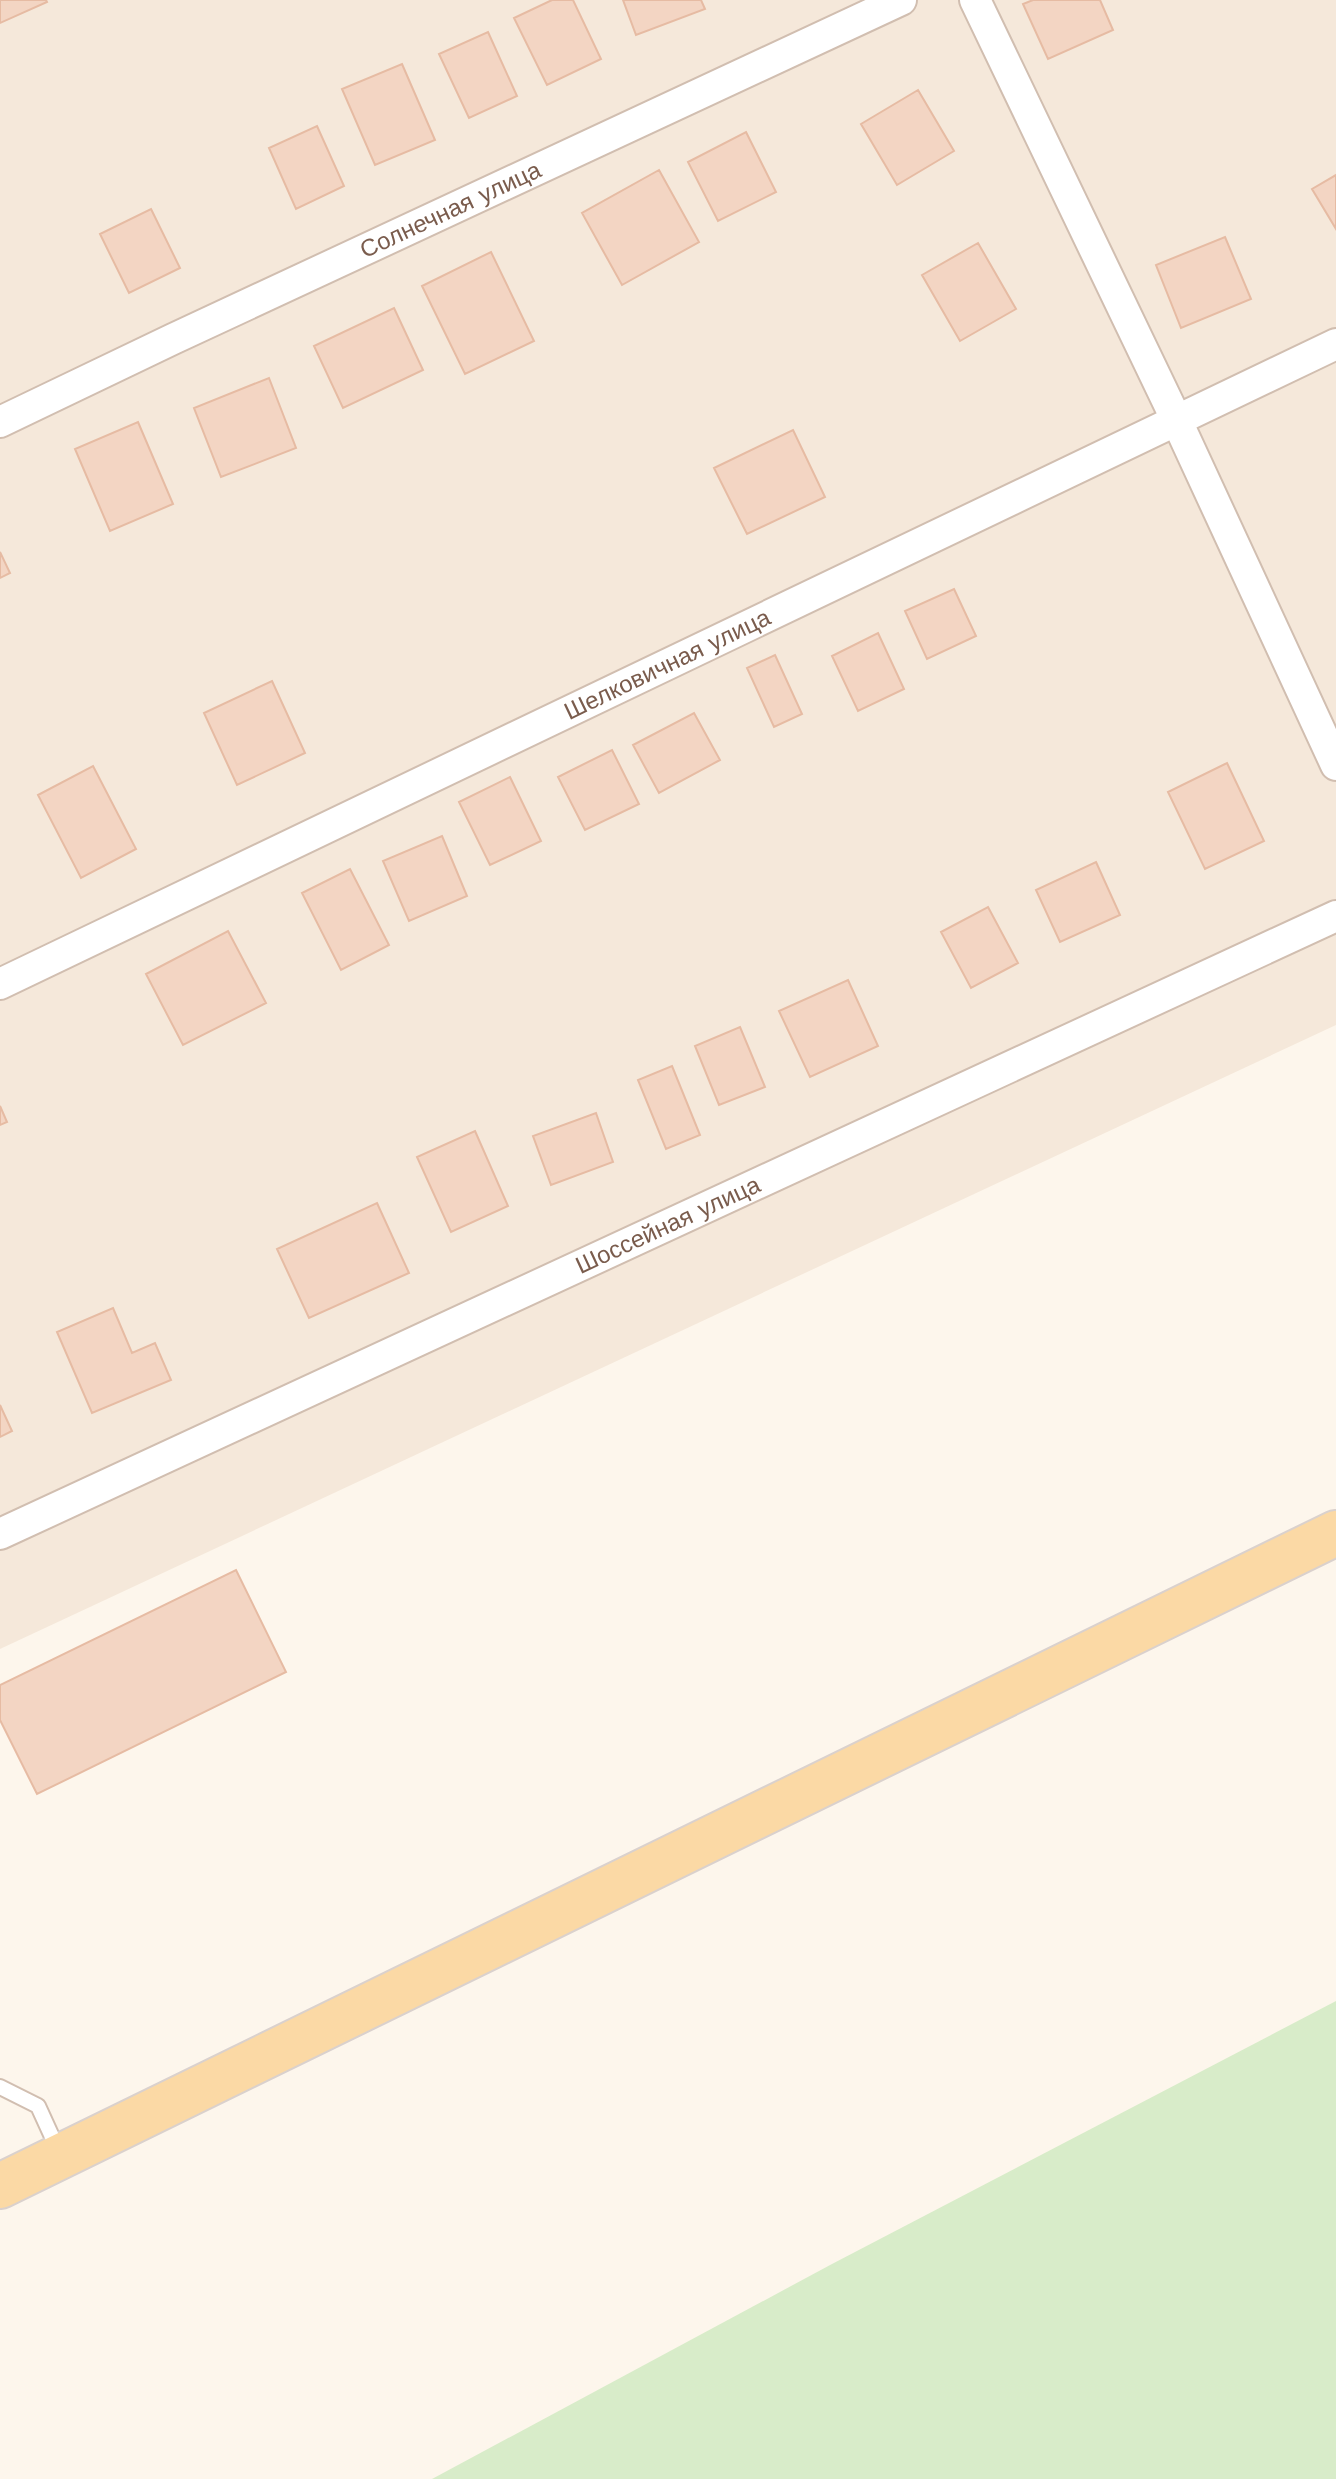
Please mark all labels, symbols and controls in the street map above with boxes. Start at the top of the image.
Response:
street label: Солнечная улица [356,155,546,264]
street label: Шелковичная улица [560,603,776,726]
street label: Шоссейная улица [571,1170,765,1280]

